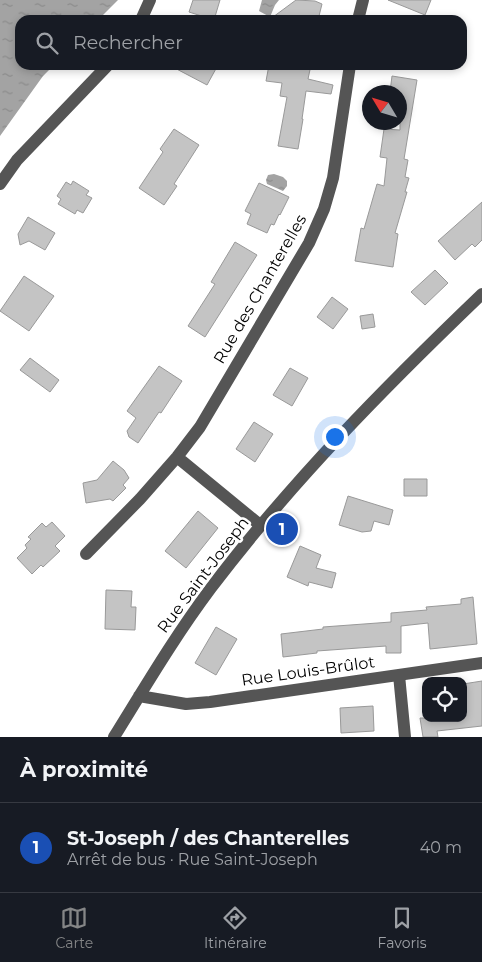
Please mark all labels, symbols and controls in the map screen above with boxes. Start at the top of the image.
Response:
search box [15,15,467,70]
icon: search [33,29,61,57]
text: Rechercher [73,31,183,54]
north arrow [362,85,407,130]
street label: Rue des Chanterelles [210,211,311,367]
your location [322,424,348,450]
pin: 1 [266,510,298,548]
street label: Rue Saint-Joseph [153,513,253,637]
street label: Rue Louis-Brûlot [240,652,376,690]
map controls [422,677,467,722]
button: locate [422,677,467,722]
text: À proximité [20,757,148,782]
text: St-Joseph / des Chanterelles [67,827,349,850]
text: 1 [33,838,39,857]
text: 40 m [420,838,462,857]
text: Arrêt de bus · Rue Saint-Joseph [67,850,318,869]
tab: Carte [55,904,93,952]
tab: Itinéraire [204,904,267,952]
tab: Favoris [378,904,427,952]

